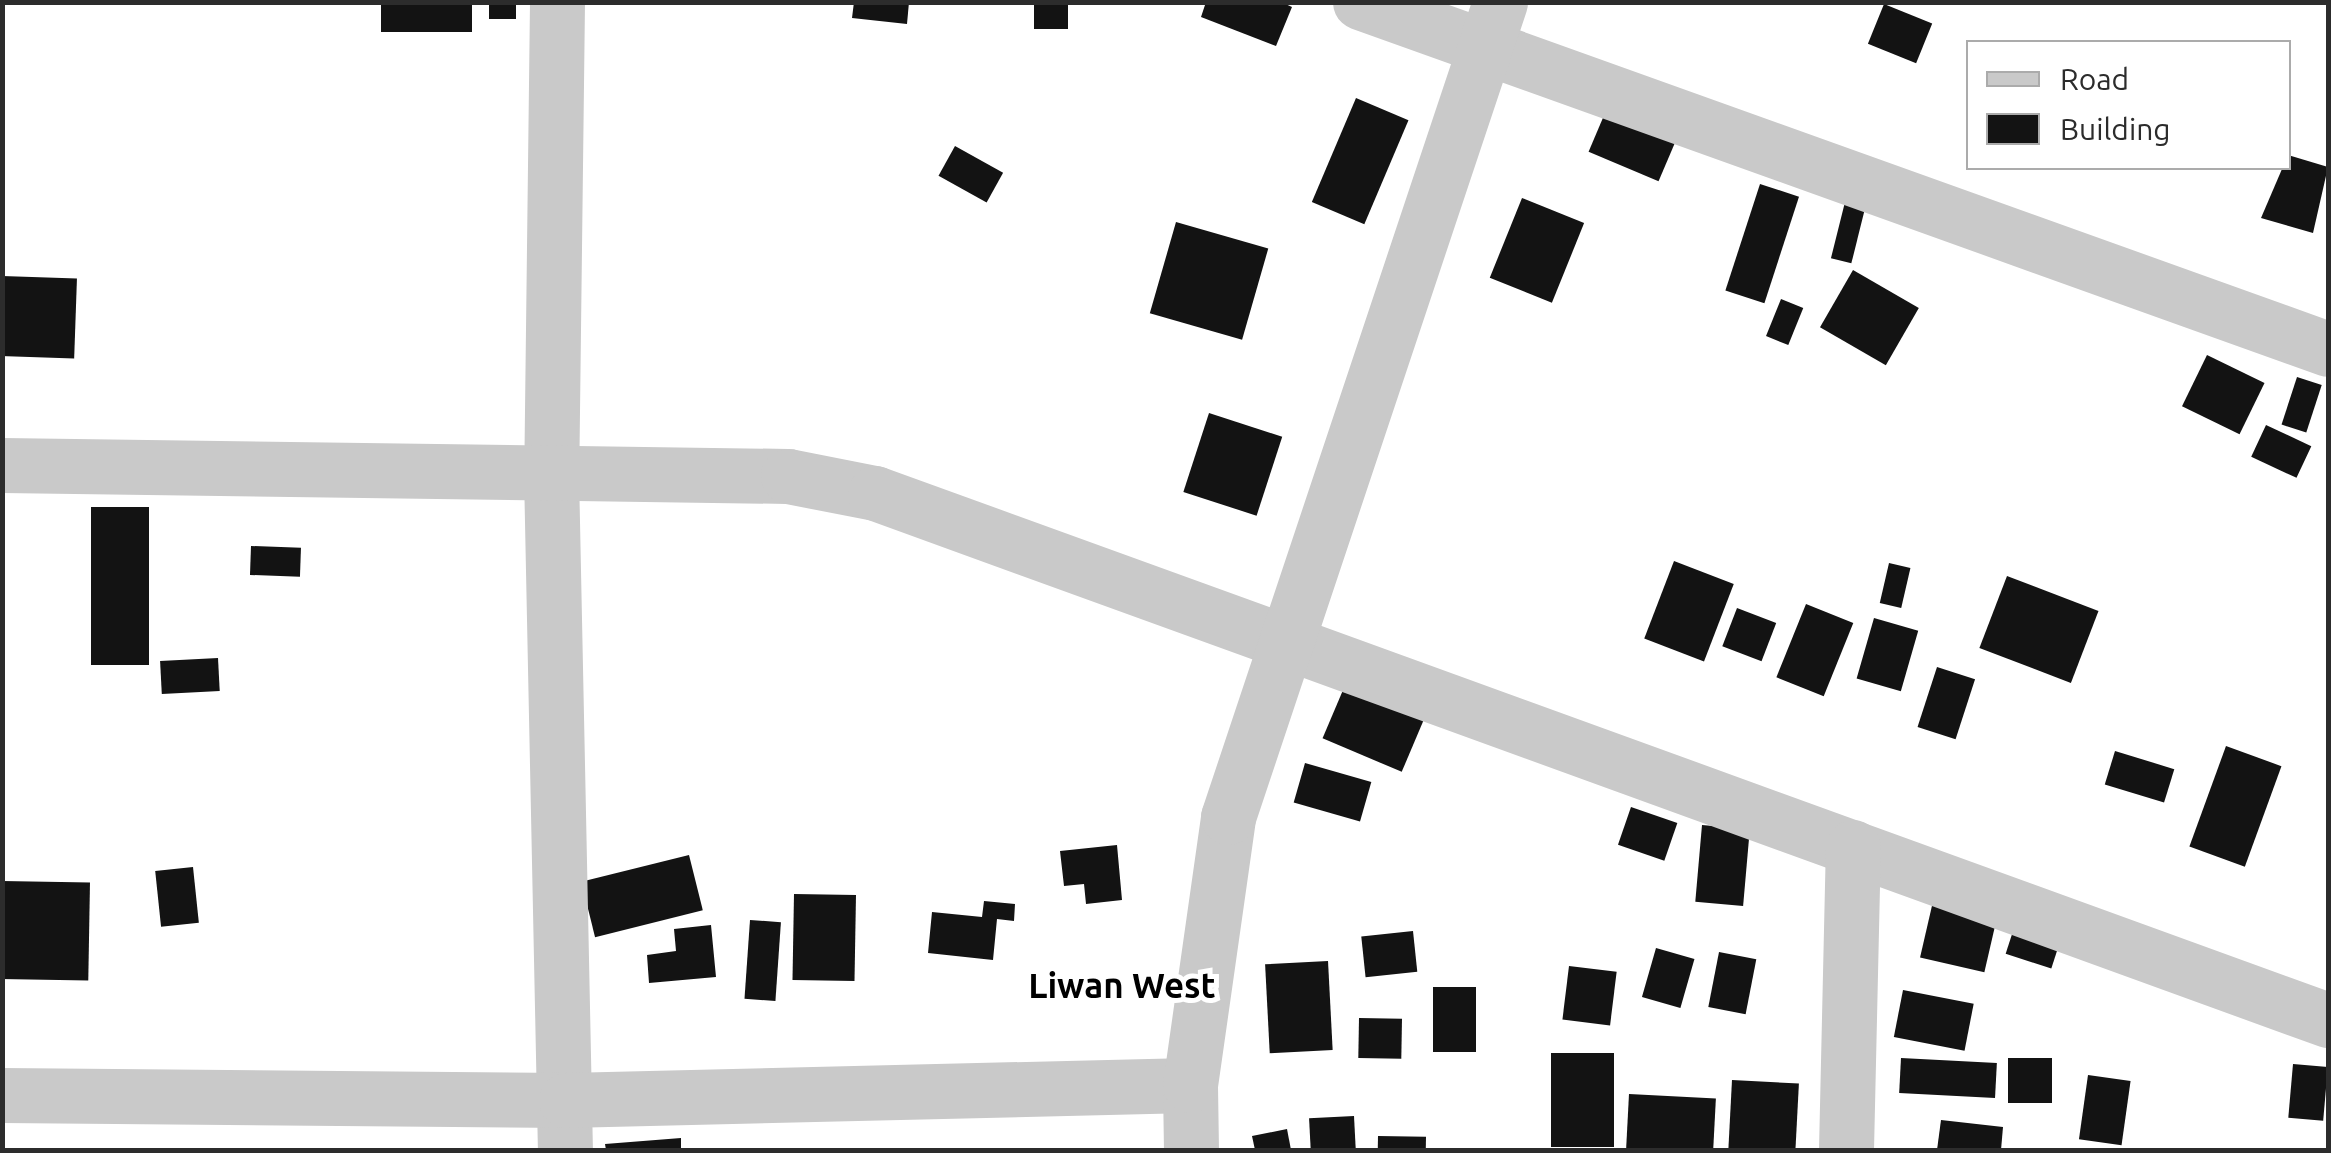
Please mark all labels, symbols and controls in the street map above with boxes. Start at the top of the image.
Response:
legend [1966,40,2291,170]
text: Road [2060,62,2129,96]
text: Building [2060,112,2171,146]
district label: Liwan West [1028,964,1216,1006]

